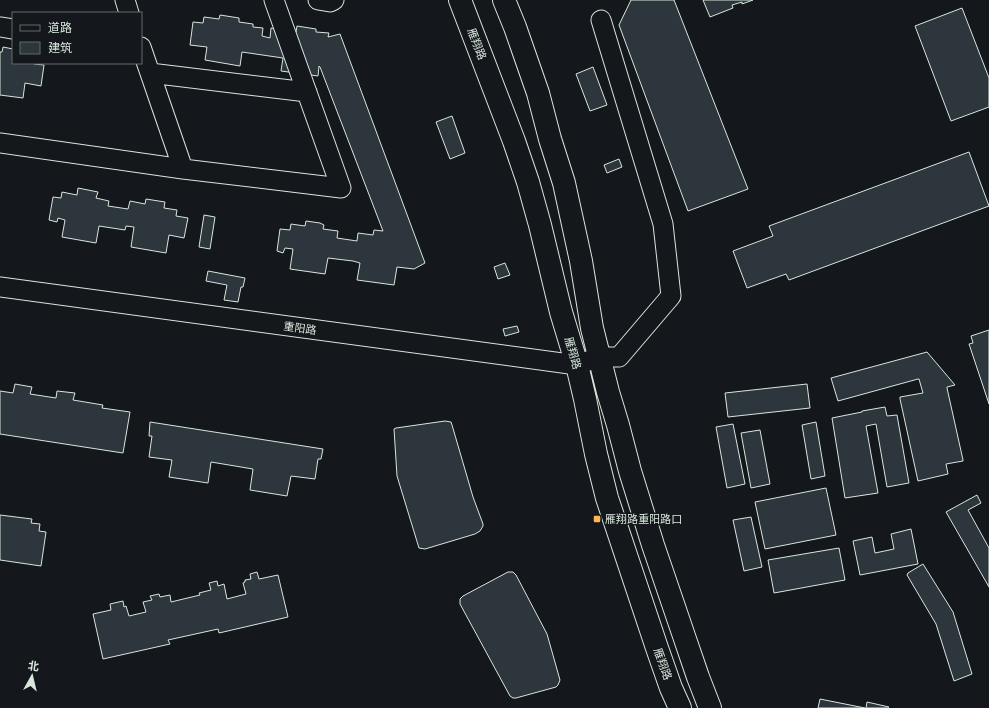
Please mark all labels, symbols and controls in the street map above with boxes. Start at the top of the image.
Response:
legend [12,12,142,64]
text: 道路 [48,19,72,36]
street label: 雁翔路 [464,26,490,62]
text: 建筑 [48,39,72,56]
street label: 重阳路 [283,318,317,338]
street label: 雁翔路 [561,335,585,371]
place label: 雁翔路重阳路口 [605,511,682,527]
marker: 雁翔路重阳路口 [592,514,602,524]
street label: 雁翔路 [650,646,676,682]
north arrow [12,656,52,696]
text: 北 [27,657,40,675]

